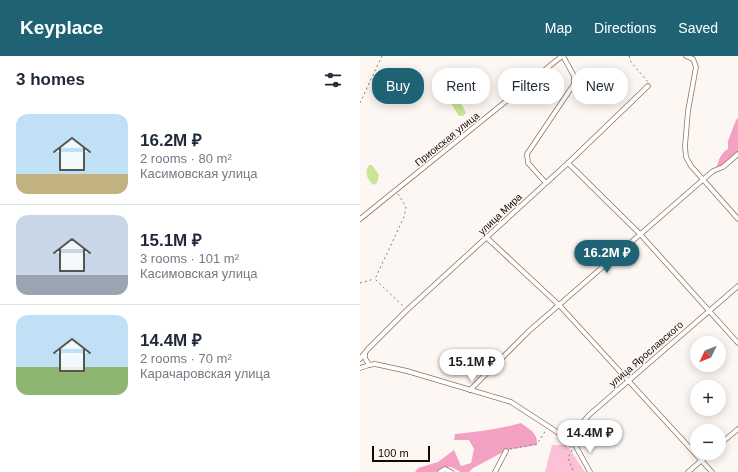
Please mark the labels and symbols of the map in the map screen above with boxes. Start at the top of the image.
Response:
street label: Приокская улица [413,110,482,168]
street label: улица Мира [476,191,524,237]
pin: 16.2M ₽ [570,240,644,274]
street label: улица Ярославского [607,319,686,389]
north arrow [690,336,726,372]
pin: 15.1M ₽ [435,349,509,383]
pin: 14.4M ₽ [553,420,627,454]
scale bar [372,444,430,463]

